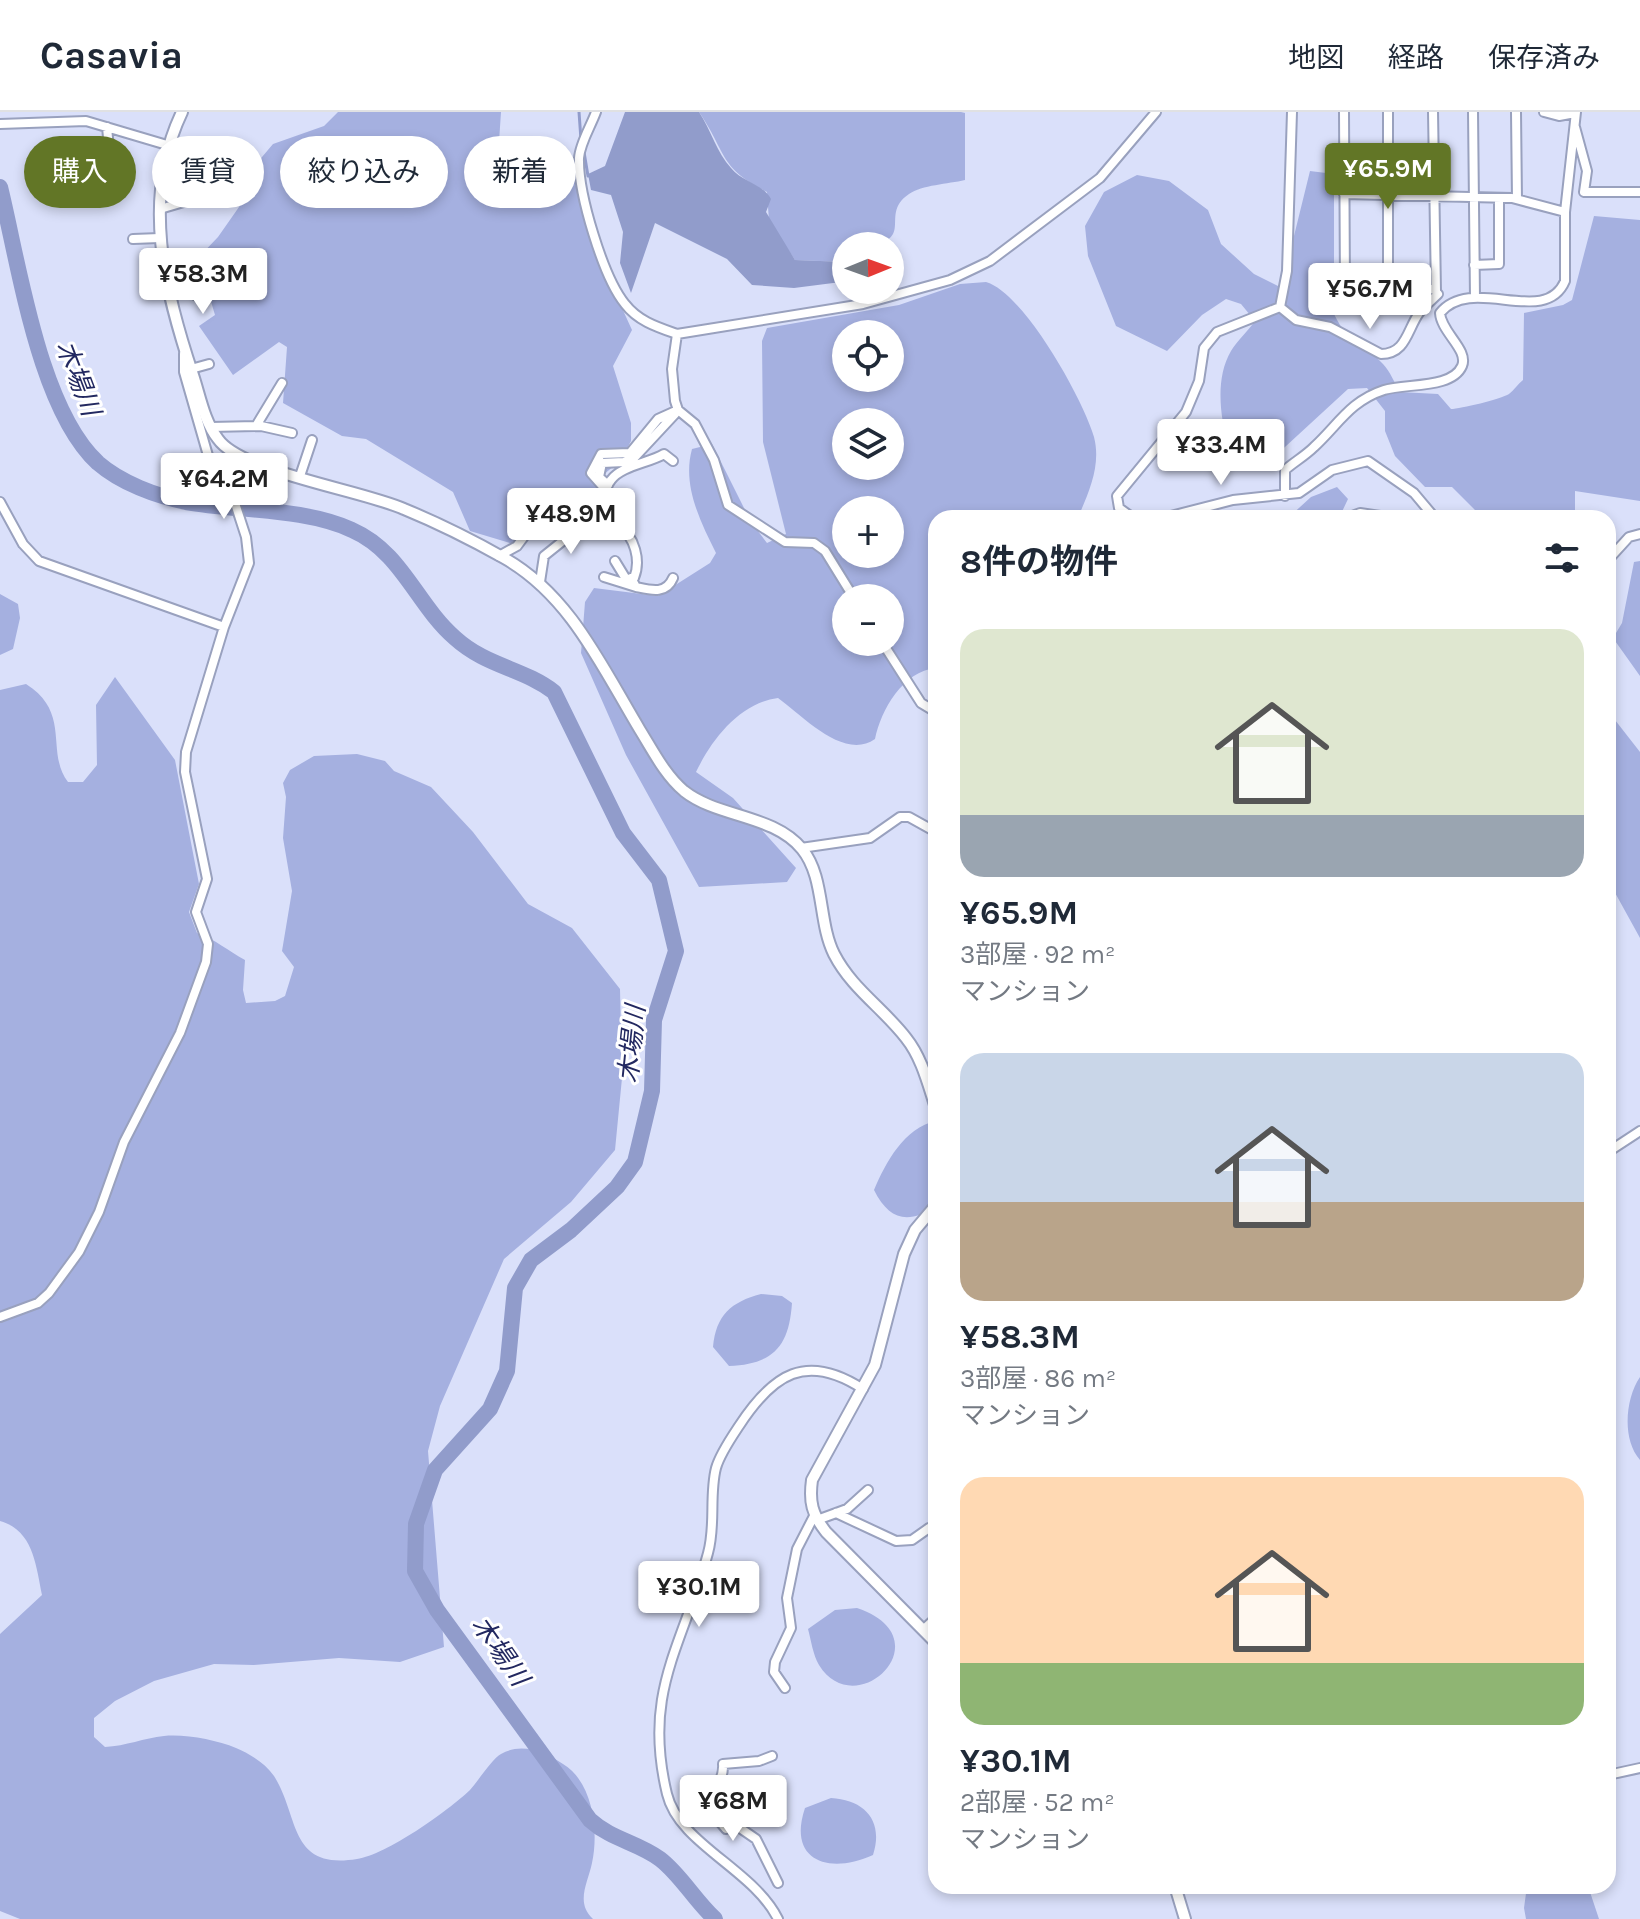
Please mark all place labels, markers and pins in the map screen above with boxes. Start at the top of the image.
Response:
pin: ¥65.9M [1323,143,1453,211]
pin: ¥58.3M [138,248,268,316]
pin: ¥56.7M [1305,263,1435,331]
pin: ¥33.4M [1156,419,1286,487]
pin: ¥64.2M [159,453,289,521]
pin: ¥48.9M [506,488,636,556]
pin: ¥30.1M [634,1561,764,1629]
pin: ¥68M [686,1775,780,1843]

